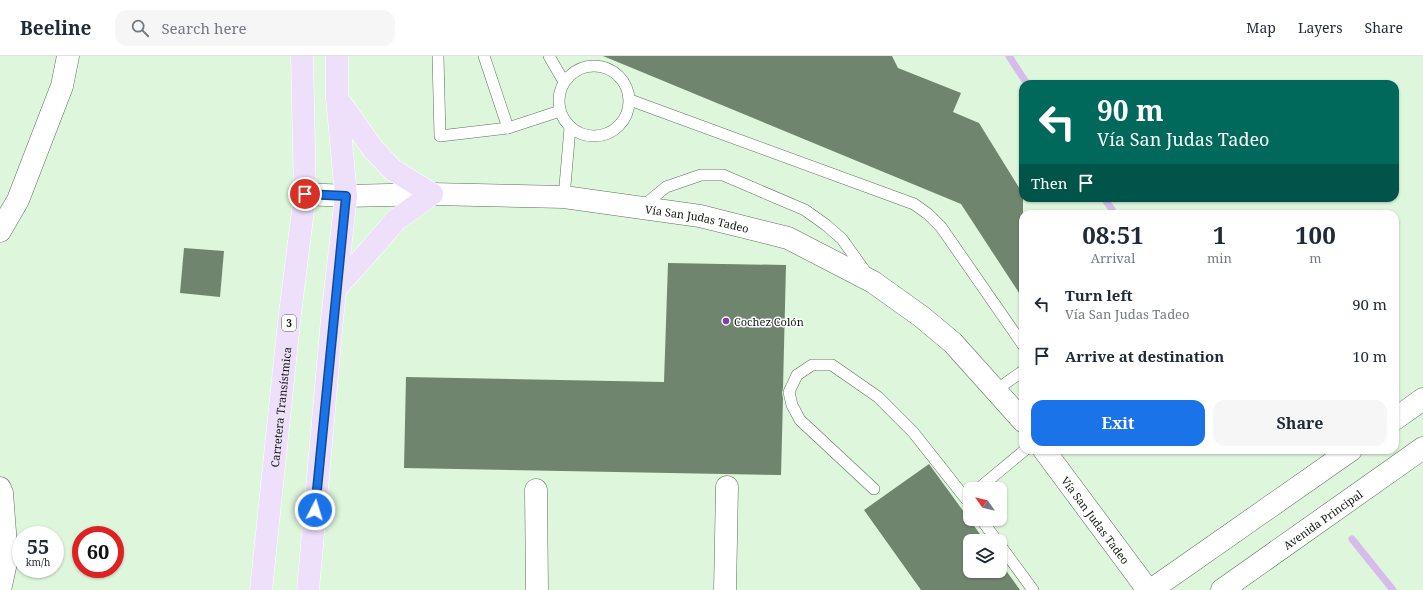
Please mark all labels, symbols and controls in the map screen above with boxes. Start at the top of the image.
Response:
search box [115,10,395,46]
text: Beeline [20,15,91,41]
icon: search [129,17,151,39]
text: Search here [161,18,247,38]
text: Map [1246,18,1276,37]
text: Layers [1298,18,1343,37]
text: Share [1365,18,1403,37]
text: 90 m [1097,91,1164,129]
icon: left [1031,96,1083,148]
text: Vía San Judas Tadeo [1097,127,1269,151]
icon: arrive [1075,172,1097,194]
text: Then [1031,173,1067,193]
pin [288,177,322,211]
icon: arrive [294,183,316,205]
street label: Vía San Judas Tadeo [644,201,751,235]
text: 08:51 [1082,218,1144,251]
text: 1 [1213,218,1226,251]
text: 100 [1295,218,1336,251]
text: Arrival [1091,249,1135,267]
text: min [1207,249,1232,267]
text: m [1309,249,1322,267]
text: Turn left [1065,285,1133,305]
icon: left [1031,293,1053,315]
text: 90 m [1352,294,1387,314]
text: Vía San Judas Tadeo [1065,305,1190,323]
place label: Cochez Colón [734,314,804,329]
road number: 3 [282,315,296,331]
marker: Cochez Colón [721,316,731,326]
icon: arrive [1031,345,1053,367]
street label: Carretera Transístmica [266,346,294,468]
text: Arrive at destination [1065,346,1224,366]
text: 10 m [1352,346,1387,366]
button: Exit [1031,400,1205,446]
button: Share [1213,400,1387,446]
street label: Vía San Judas Tadeo [1058,473,1133,567]
north arrow [963,482,1007,526]
map controls [963,482,1007,578]
street label: Avenida Principal [1280,486,1366,552]
position arrow [294,489,336,531]
speed limit sign: 60 [72,526,124,578]
text: 55 [27,533,49,560]
button: layers [963,534,1007,578]
text: km/h [26,555,50,569]

